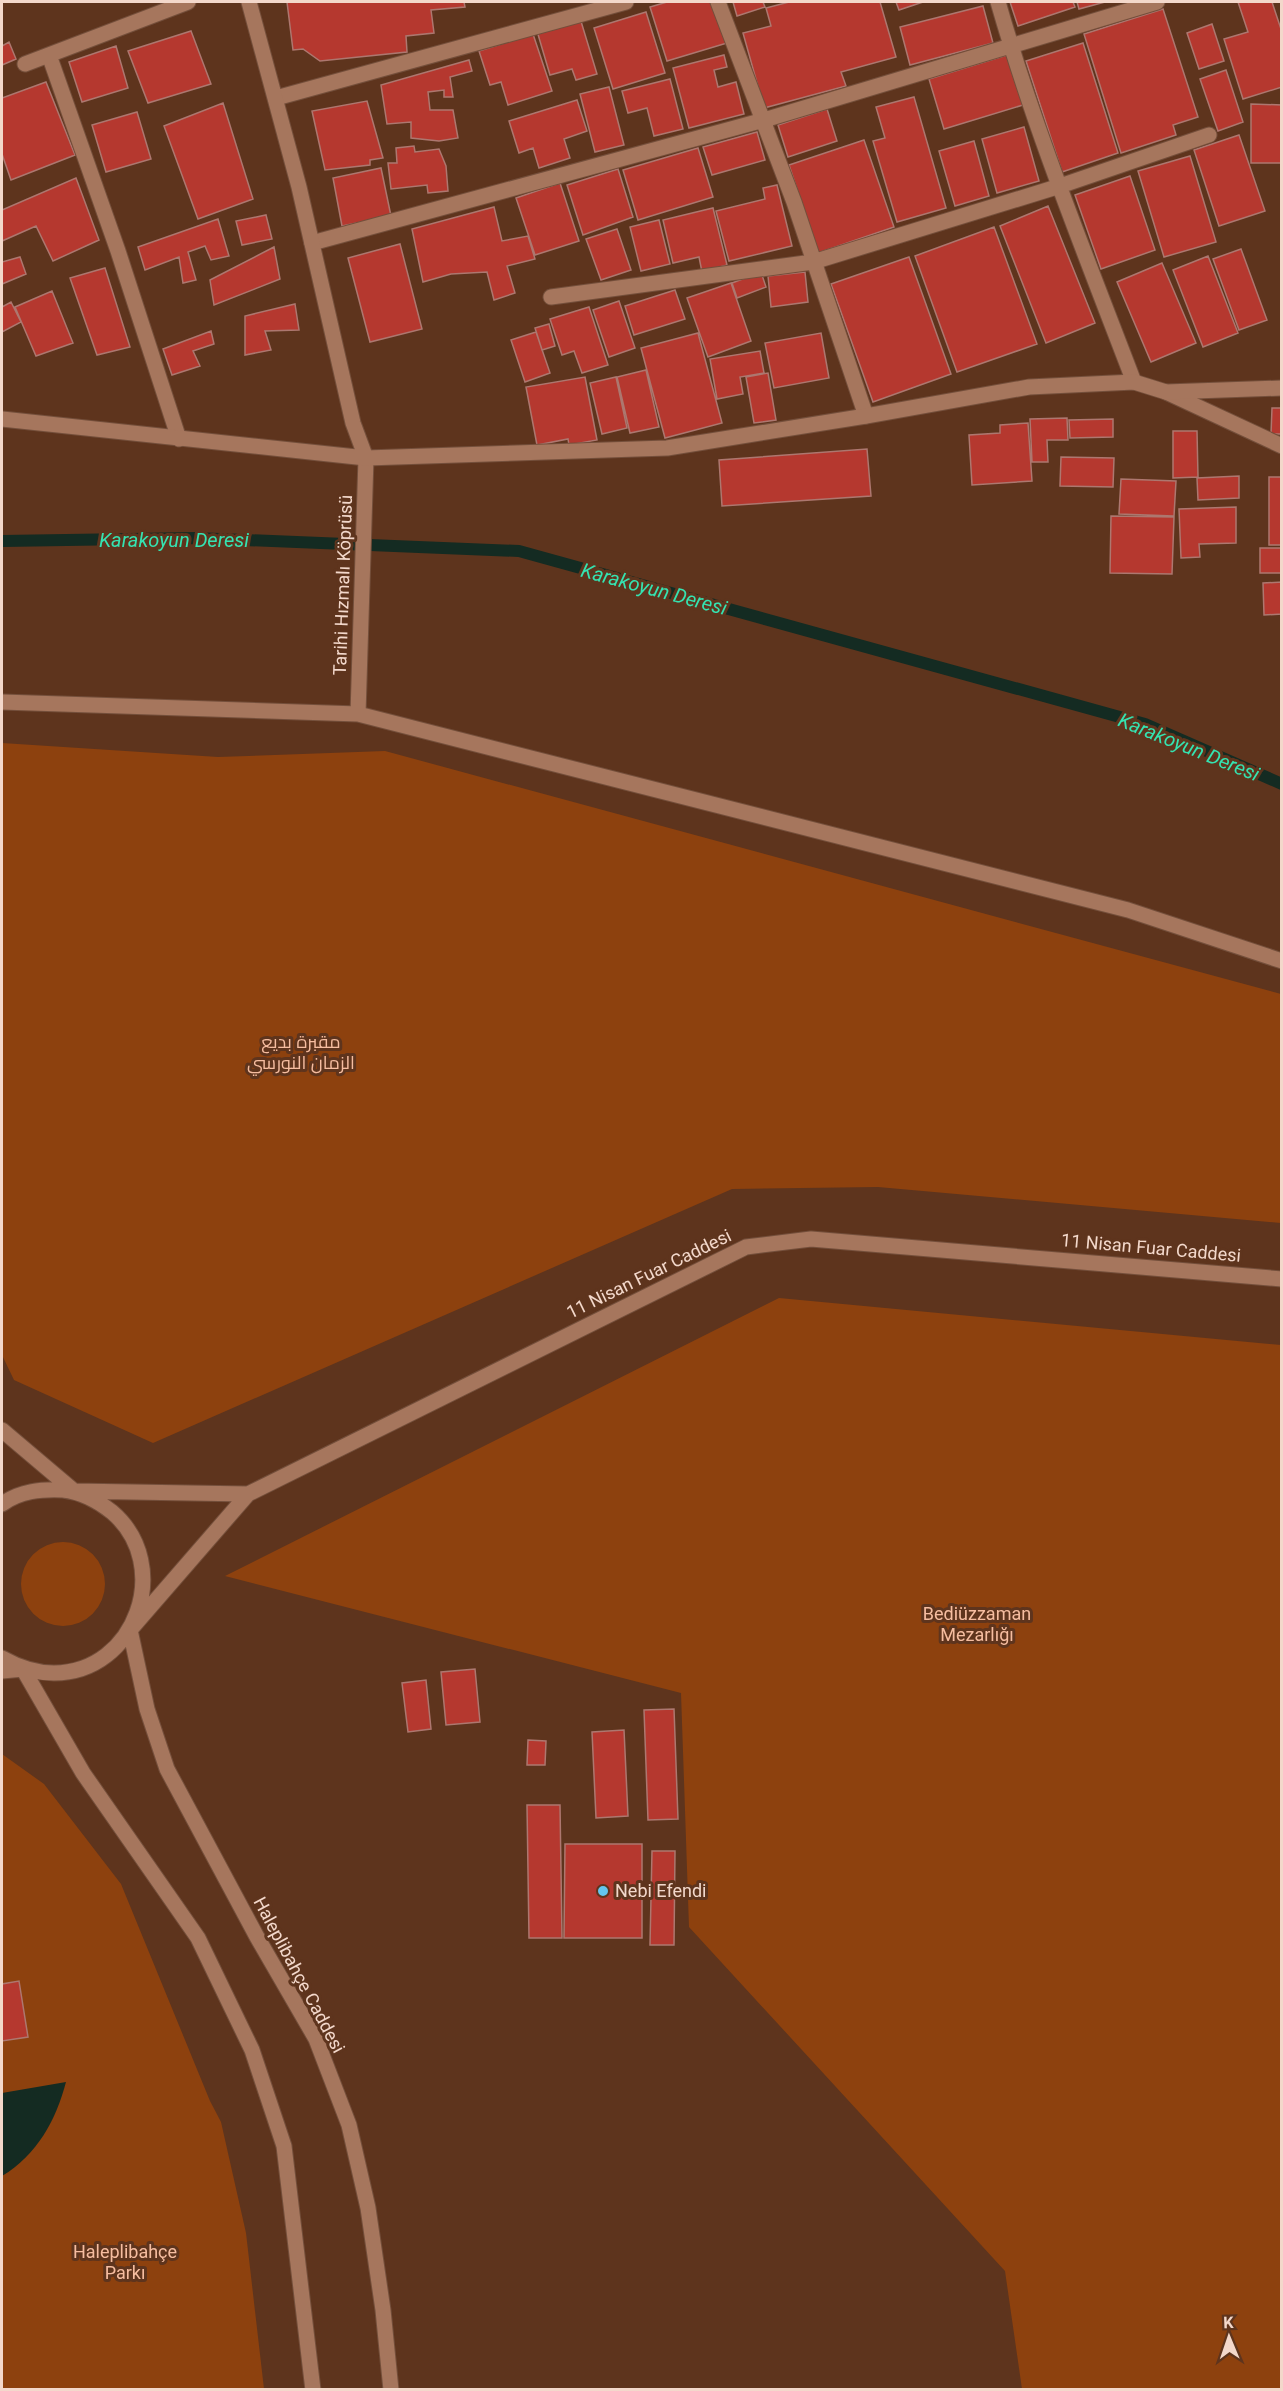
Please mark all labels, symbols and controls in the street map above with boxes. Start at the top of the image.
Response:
street label: Tarihi Hızmalı Köprüsü [329,494,356,676]
water label: Karakoyun Deresi [99,528,249,552]
water label: Karakoyun Deresi [578,558,730,620]
water label: Karakoyun Deresi [1115,708,1263,786]
park label: مقبرة بديع الزمان النورسي [247,1031,355,1076]
street label: 11 Nisan Fuar Caddesi [563,1225,734,1323]
street label: 11 Nisan Fuar Caddesi [1060,1229,1242,1266]
park label: Bediüzzaman Mezarlığı [923,1603,1031,1645]
place label: Nebi Efendi [615,1880,706,1901]
marker: Nebi Efendi [596,1884,610,1898]
street label: Haleplibahçe Caddesi [249,1893,349,2056]
park label: Haleplibahçe Parkı [73,2241,177,2283]
north arrow [1199,2307,1259,2367]
text: K [1223,2313,1235,2332]

